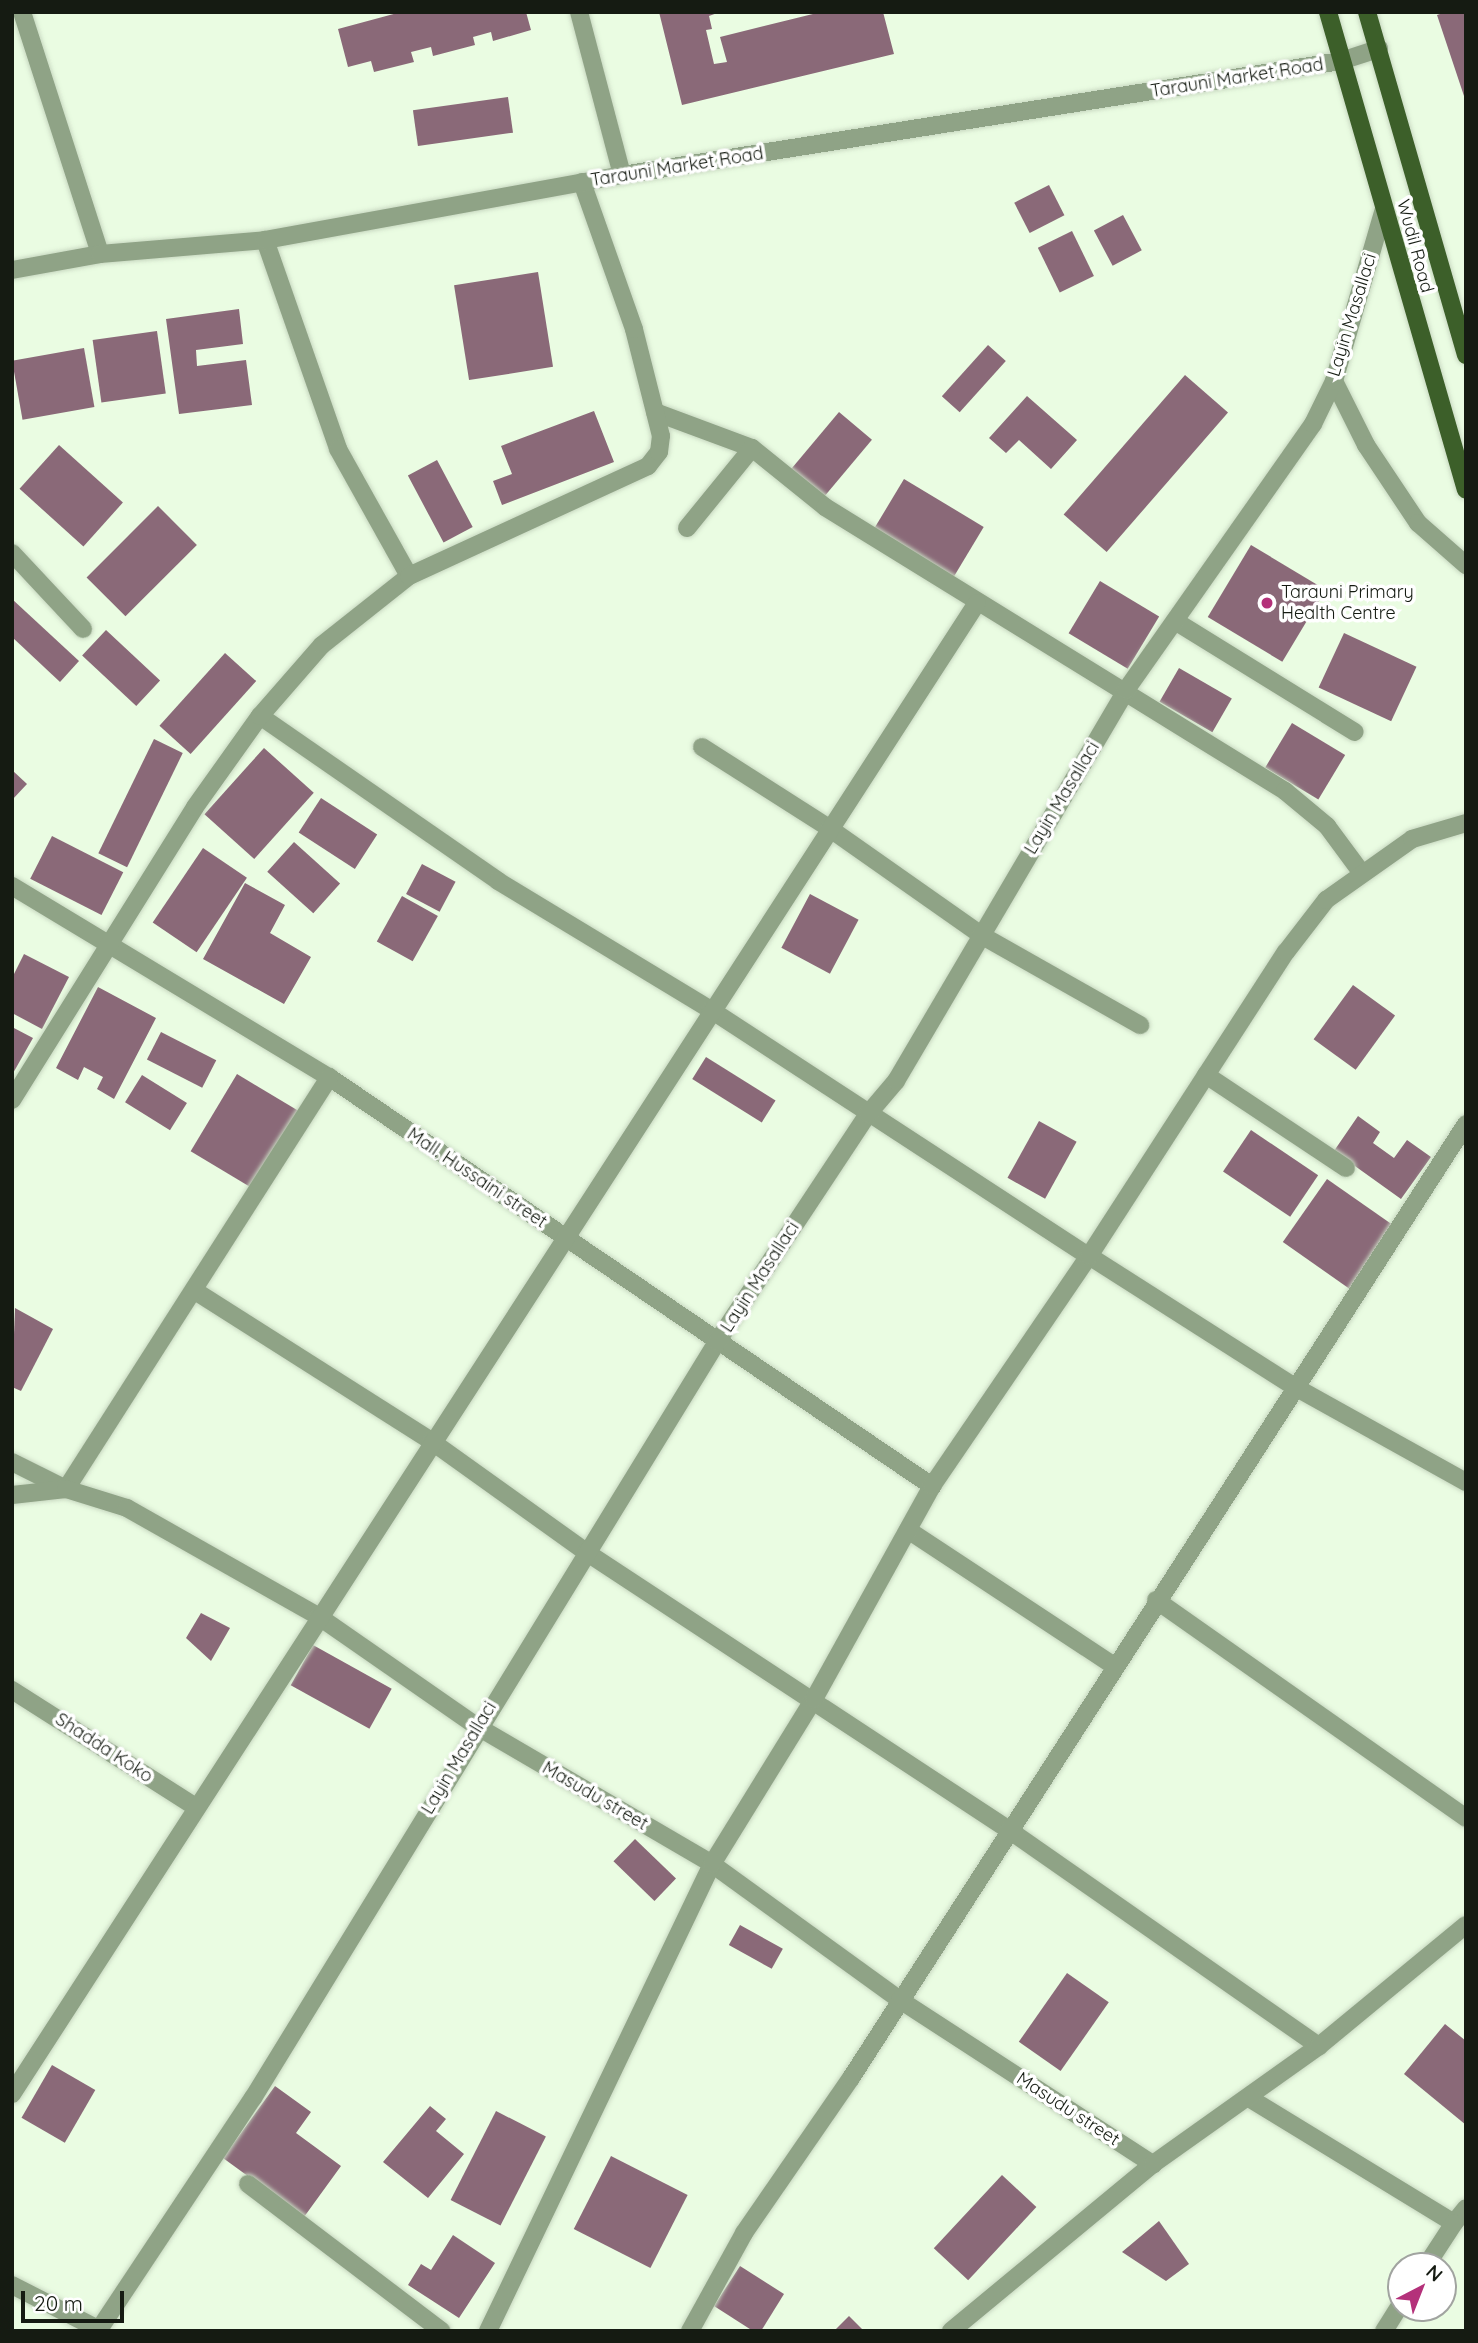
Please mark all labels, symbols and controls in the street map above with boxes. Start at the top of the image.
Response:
street label: Tarauni Market Road [1149,54,1325,102]
street label: Tarauni Market Road [589,143,765,191]
street label: Wudil Road [1392,197,1438,295]
street label: Layin Masallaci [1323,251,1381,379]
place label: Tarauni Primary Health Centre [1281,582,1414,624]
marker: Tarauni Primary Health Centre [1259,595,1275,611]
street label: Layin Masallaci [1020,738,1104,858]
street label: Mall. Hussaini street [403,1123,551,1233]
street label: Layin Masallaci [716,1218,804,1336]
street label: Layin Masallaci [417,1698,501,1818]
street label: Shadda Koko [51,1709,157,1787]
street label: Masudu street [538,1757,652,1835]
street label: Masudu street [1012,2068,1124,2150]
north arrow [1387,2252,1457,2322]
text: N [1421,2259,1448,2286]
scale bar [24,2276,128,2320]
text: 20 m [34,2290,83,2316]

